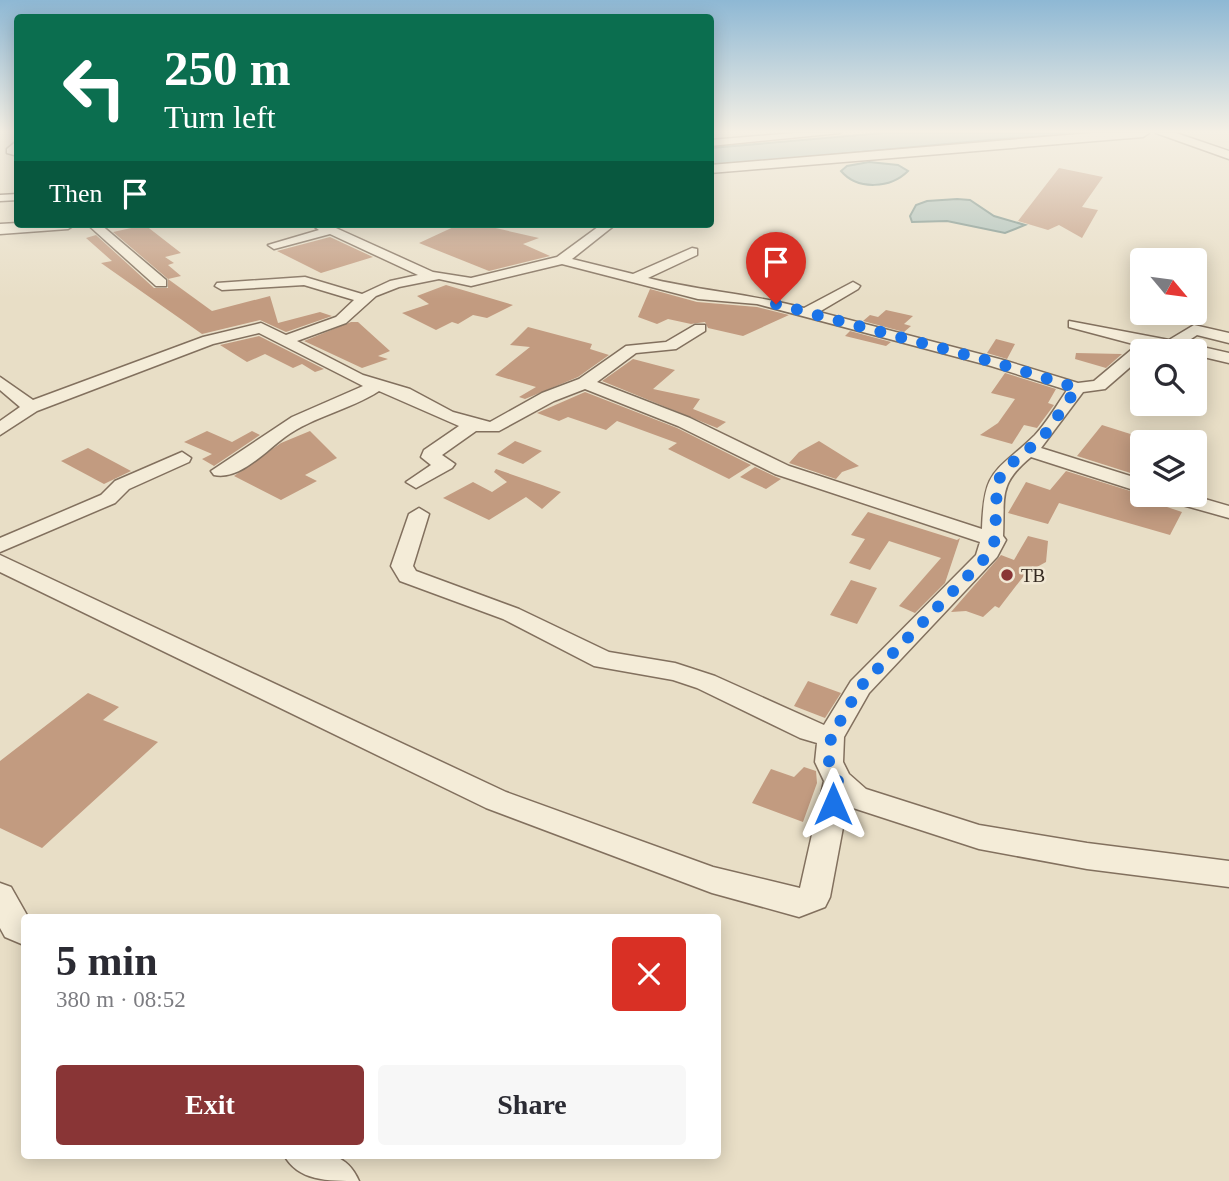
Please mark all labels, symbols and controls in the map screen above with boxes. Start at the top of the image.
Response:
text: 250 m [164,41,291,96]
icon: left [49,42,140,133]
text: Turn left [164,99,276,135]
icon: arrive [116,175,154,213]
text: Then [49,179,102,208]
pin [746,232,806,304]
icon: arrive [757,243,795,281]
north arrow [1130,248,1208,326]
map controls [1130,248,1207,507]
button: search [1130,339,1207,416]
button: layers [1130,430,1207,507]
place label: TB [1021,565,1045,586]
marker: TB [999,567,1015,583]
position arrow [796,767,870,841]
button: close [612,937,686,1011]
text: 5 min [56,938,158,984]
text: 380 m · 08:52 [56,987,186,1012]
button: Exit [56,1065,364,1145]
button: Share [378,1065,686,1145]

